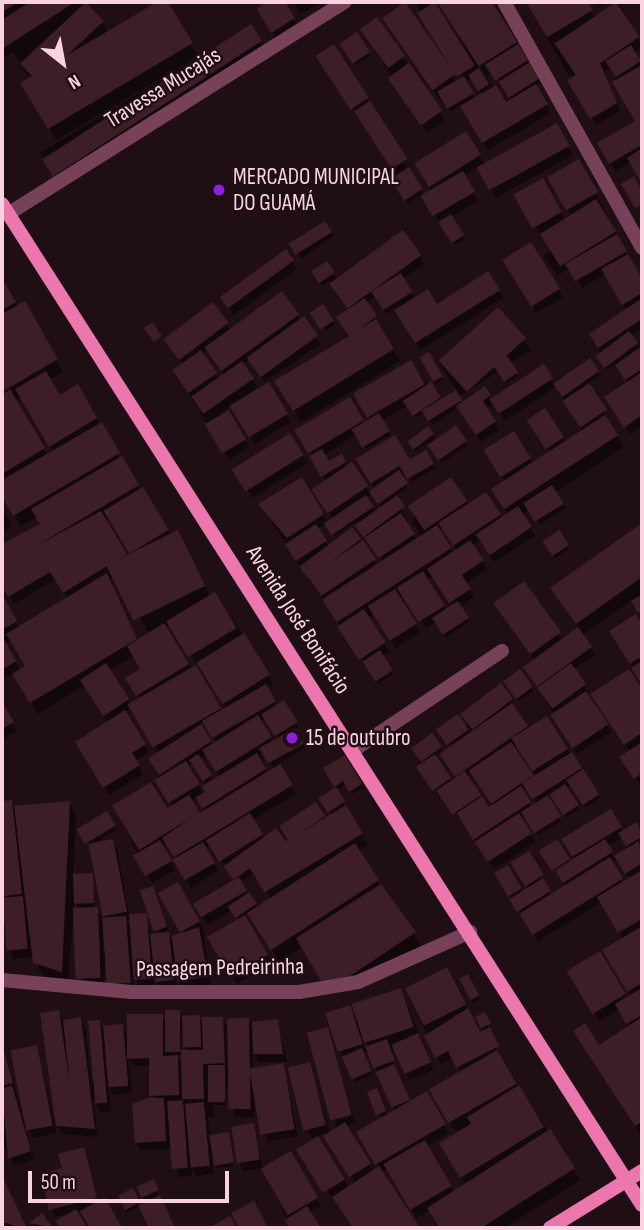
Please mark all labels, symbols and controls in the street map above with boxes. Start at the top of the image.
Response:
north arrow [28,28,98,98]
street label: Travessa Mucajás [100,41,226,135]
text: N [64,69,84,94]
place label: MERCADO MUNICIPAL DO GUAMÁ [233,163,399,217]
marker: MERCADO MUNICIPAL DO GUAMÁ [211,182,227,198]
street label: Avenida José Bonifácio [240,541,356,699]
place label: 15 de outubro [306,724,411,752]
marker: 15 de outubro [284,730,300,746]
street label: Passagem Pedreirinha [136,953,304,983]
scale bar [32,1156,233,1200]
text: 50 m [41,1170,76,1195]

